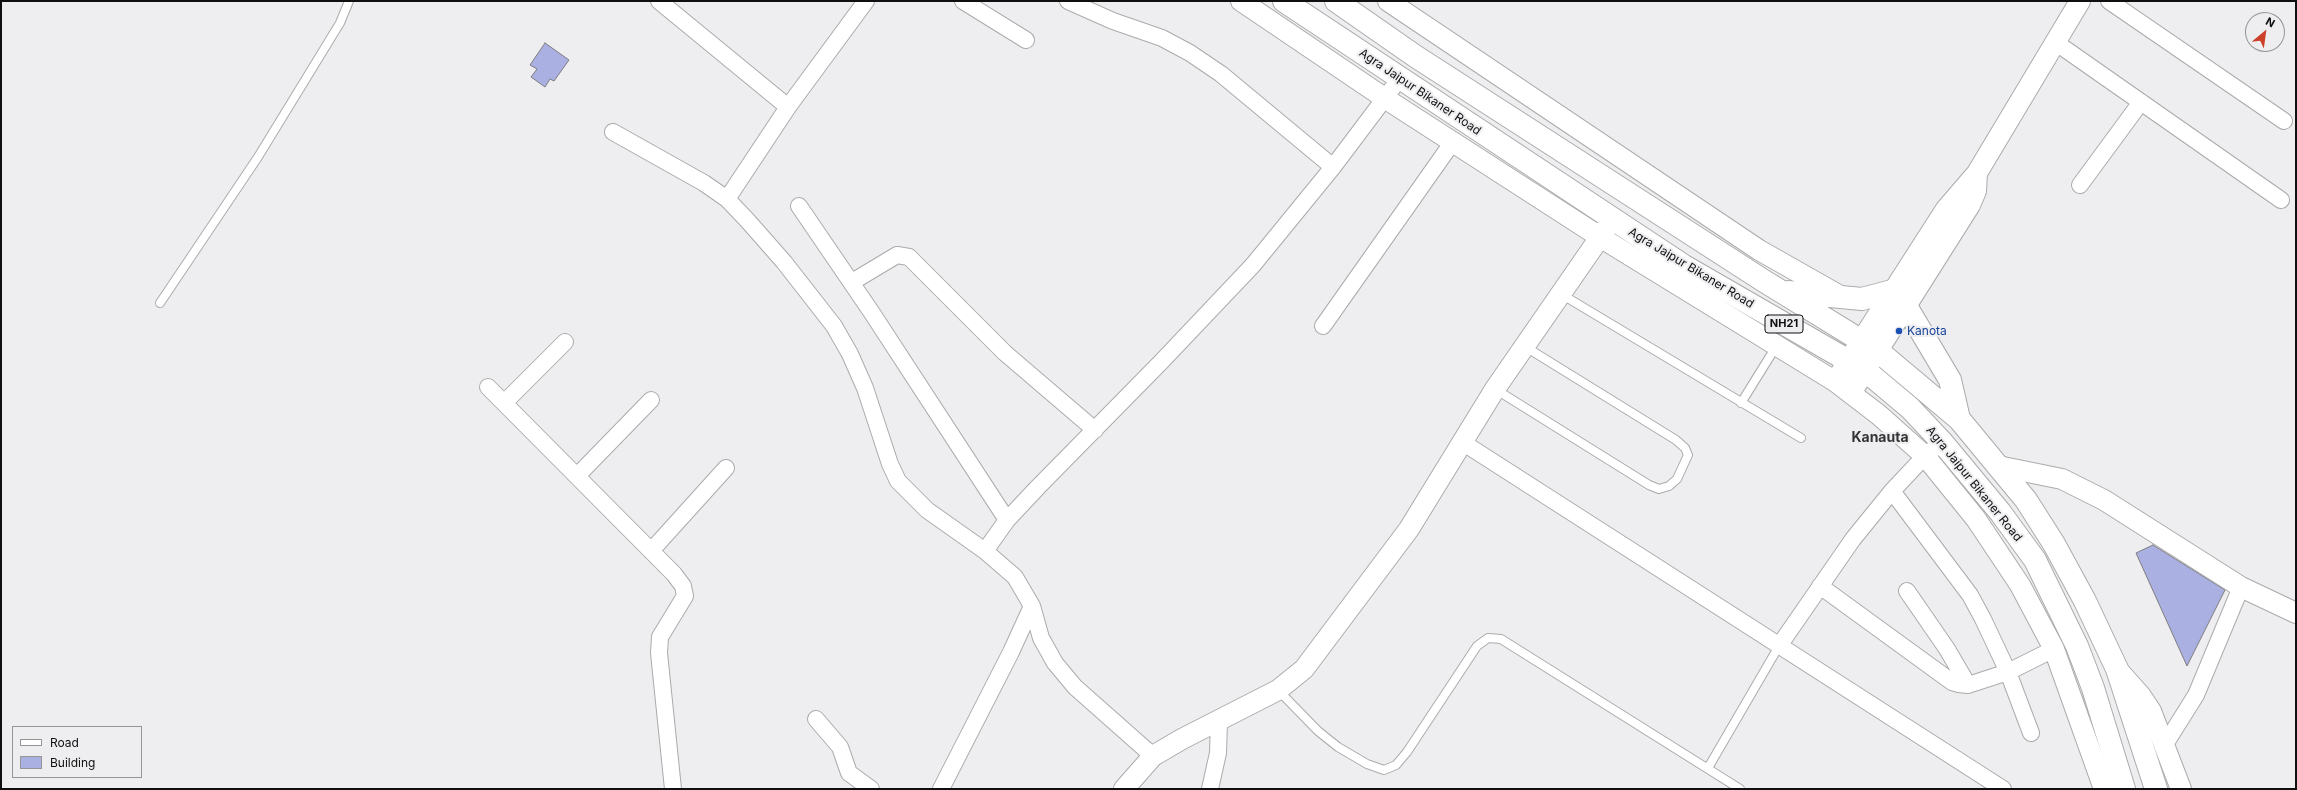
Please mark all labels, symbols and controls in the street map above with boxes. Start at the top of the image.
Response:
north arrow [2245,12,2285,52]
text: N [2263,14,2277,31]
street label: Agra Jaipur Bikaner Road [1356,46,1484,138]
street label: Agra Jaipur Bikaner Road [1626,225,1756,311]
road number: NH21 [1765,315,1803,333]
place label: Kanota [1907,324,1947,338]
marker: Kanota [1894,326,1904,336]
street label: Agra Jaipur Bikaner Road [1923,423,2025,545]
district label: Kanauta [1851,430,1909,446]
legend [12,726,142,778]
text: Road [50,735,79,750]
text: Building [50,755,95,770]

